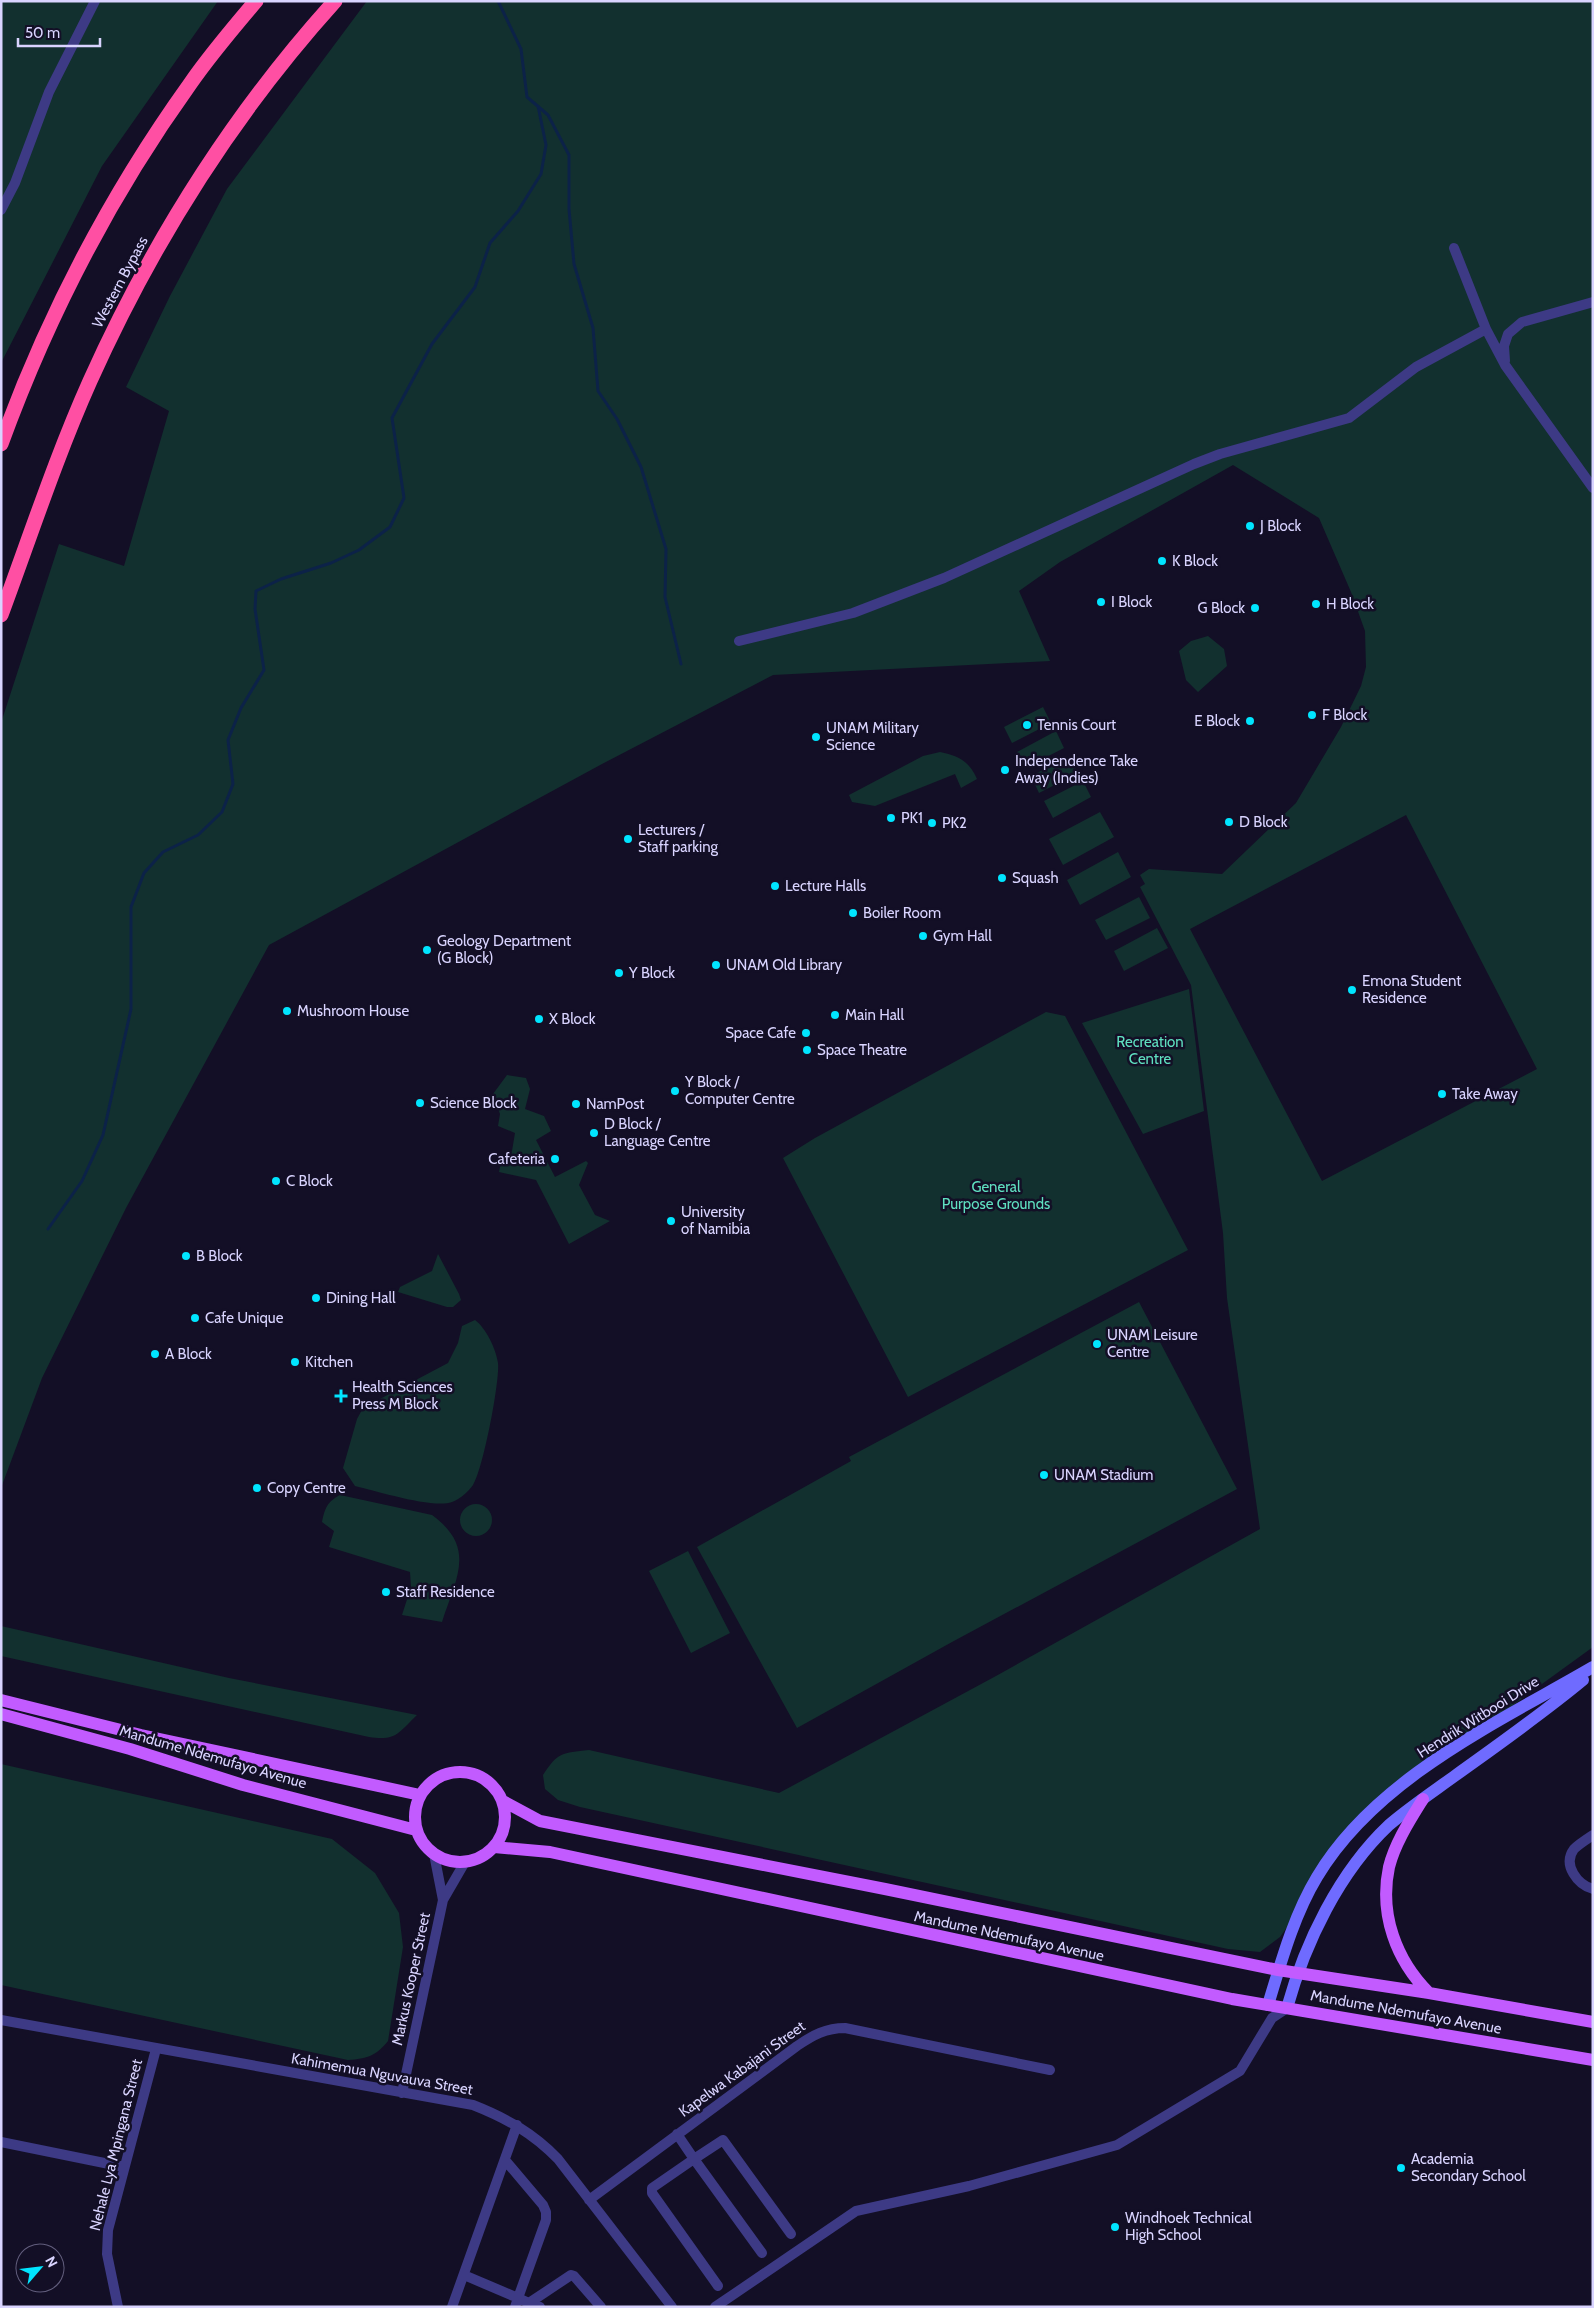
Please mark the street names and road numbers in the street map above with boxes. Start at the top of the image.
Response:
street label: Western Bypass [88,233,152,331]
street label: Hendrik Witbooi Drive [1414,1672,1542,1762]
street label: Mandume Ndemufayo Avenue [117,1722,309,1792]
street label: Mandume Ndemufayo Avenue [912,1907,1106,1965]
street label: Markus Kooper Street [388,1911,434,2047]
street label: Mandume Ndemufayo Avenue [1309,1986,1503,2038]
street label: Kapelwa Kabajani Street [675,2017,809,2121]
street label: Kahimemua Nguvauva Street [290,2049,474,2099]
street label: Nehale Lya Mpingana Street [86,2057,146,2233]

